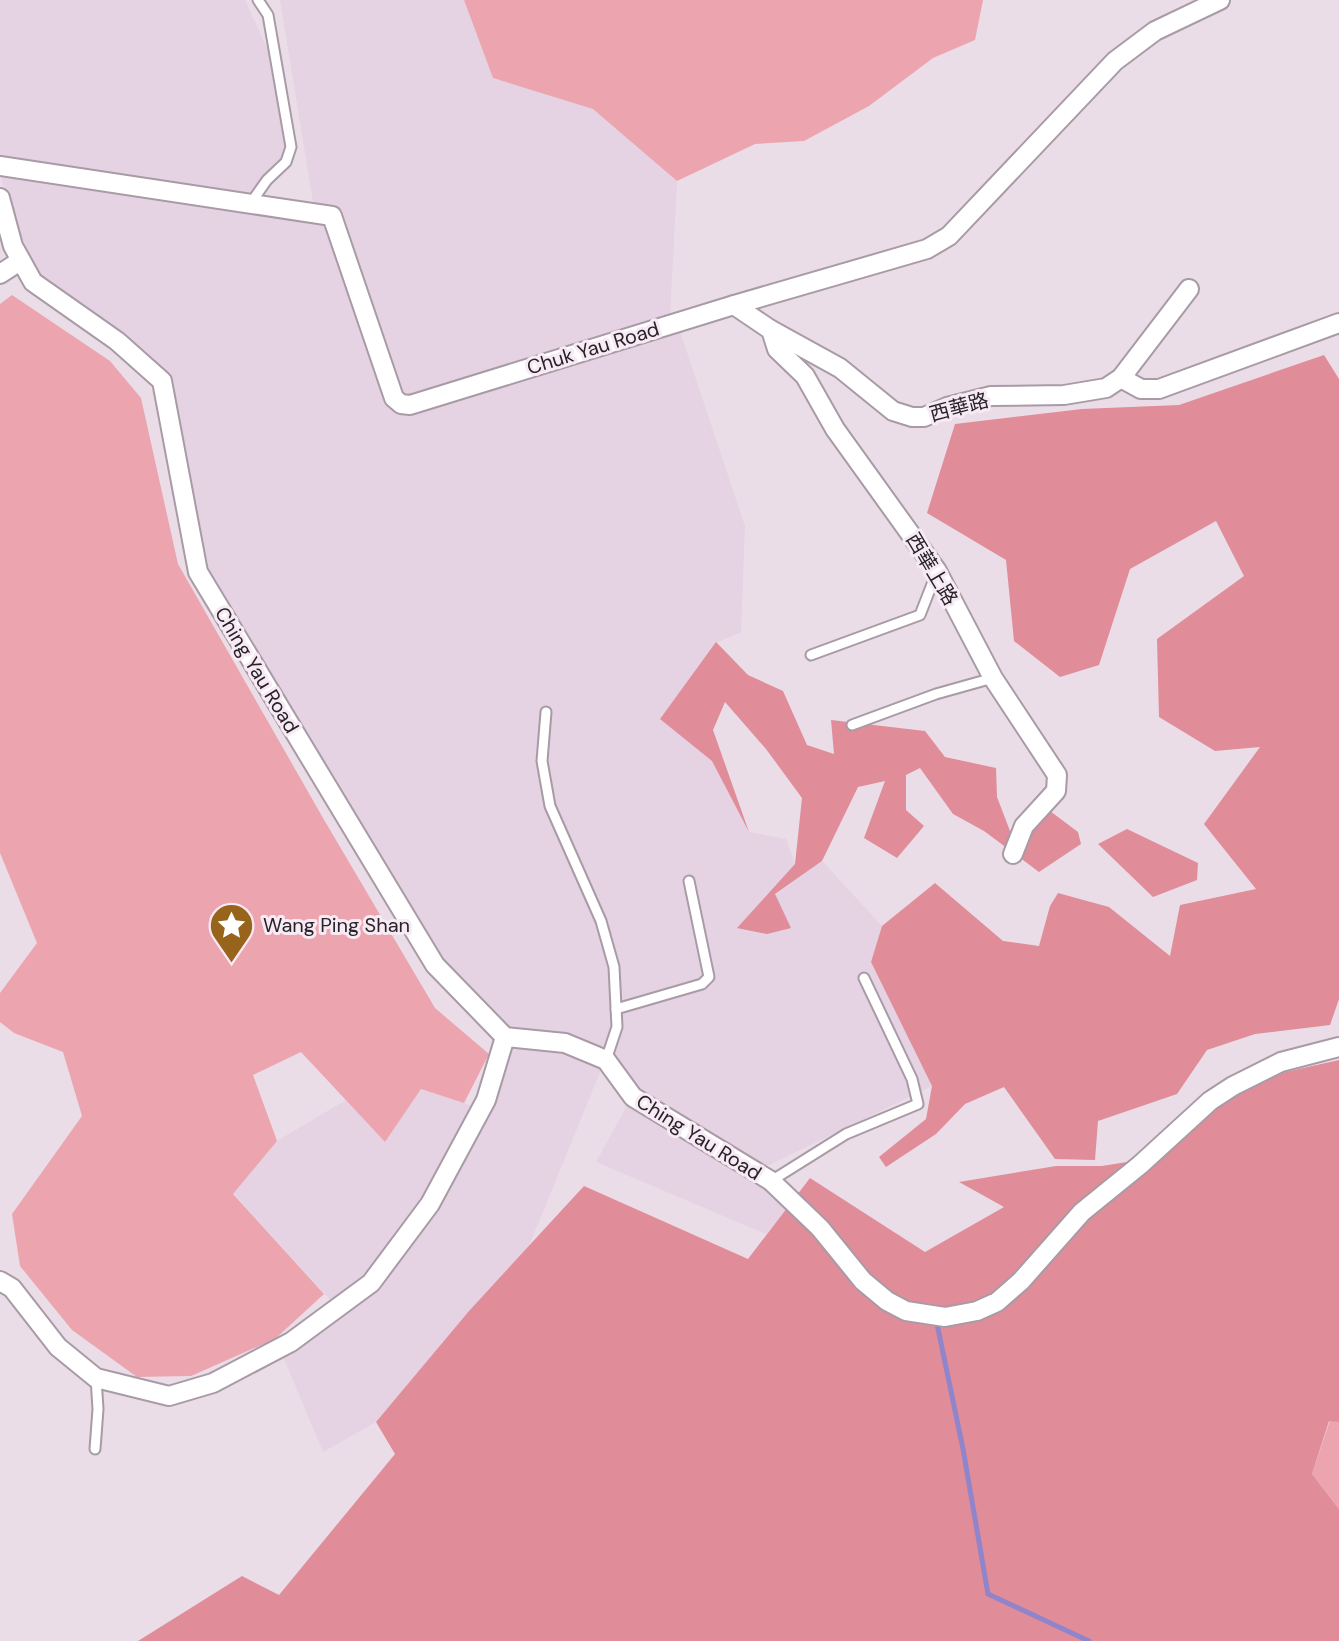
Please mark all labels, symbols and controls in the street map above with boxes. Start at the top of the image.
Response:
street label: Chuk Yau Road [524,316,662,380]
street label: 西華路 [927,387,991,427]
street label: 西華上路 [900,528,964,610]
street label: Ching Yau Road [209,602,305,738]
place icon: Wang Ping Shan [208,901,256,964]
place label: Wang Ping Shan [263,912,410,938]
street label: Ching Yau Road [631,1088,767,1186]

